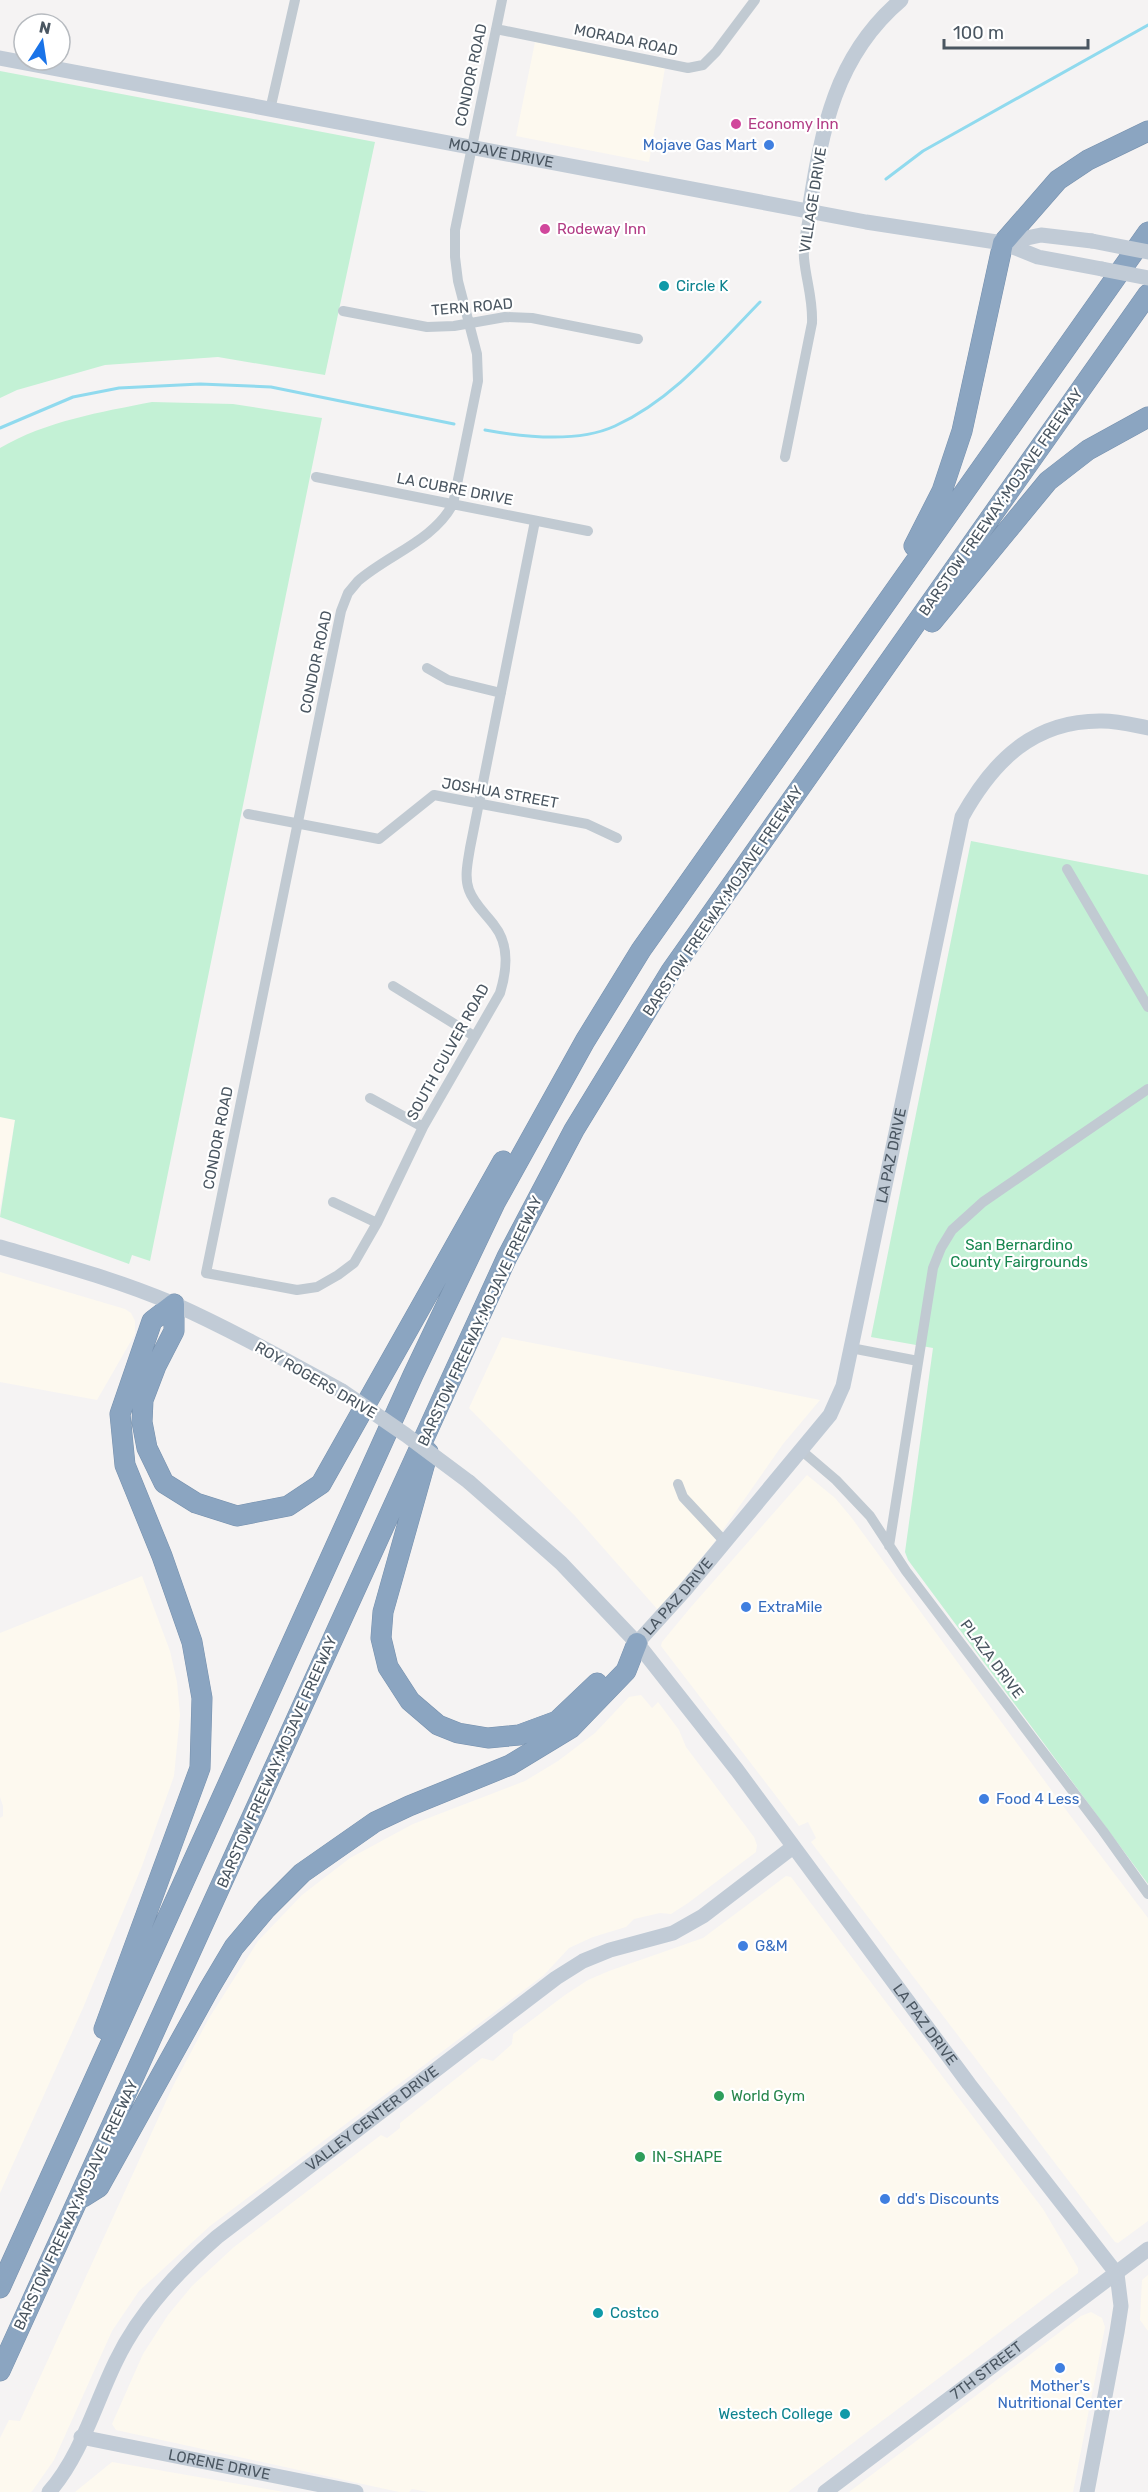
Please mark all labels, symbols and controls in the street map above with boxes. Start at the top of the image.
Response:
north arrow [12,12,72,72]
scale bar [944,12,1088,50]
text: N [37,17,53,38]
street label: MORADA ROAD [572,20,680,60]
street label: CONDOR ROAD [451,22,491,128]
text: 100 m [953,22,1004,44]
place label: Economy Inn [748,115,839,133]
marker: Economy Inn [729,117,743,131]
street label: MOJAVE DRIVE [447,134,555,172]
place label: Mojave Gas Mart [643,136,757,154]
marker: Mojave Gas Mart [762,138,776,152]
street label: VILLAGE DRIVE [796,146,830,254]
place label: Rodeway Inn [557,220,646,238]
marker: Rodeway Inn [538,222,552,236]
place label: Circle K [676,277,728,295]
marker: Circle K [657,279,671,293]
street label: TERN ROAD [430,294,514,320]
street label: BARSTOW FREEWAY;MOJAVE FREEWAY [915,384,1087,619]
street label: LA CUBRE DRIVE [395,469,515,509]
street label: CONDOR ROAD [296,609,336,715]
street label: JOSHUA STREET [440,774,560,812]
street label: BARSTOW FREEWAY;MOJAVE FREEWAY [639,782,807,1020]
street label: SOUTH CULVER ROAD [403,981,493,1123]
street label: CONDOR ROAD [199,1085,237,1191]
street label: LA PAZ DRIVE [873,1106,910,1205]
street label: BARSTOW FREEWAY;MOJAVE FREEWAY [414,1193,546,1449]
park label: San Bernardino County Fairgrounds [950,1236,1088,1271]
street label: ROY ROGERS DRIVE [252,1338,380,1422]
street label: LA PAZ DRIVE [639,1554,717,1639]
place label: ExtraMile [758,1598,822,1616]
marker: ExtraMile [739,1600,753,1614]
street label: PLAZA DRIVE [957,1616,1027,1702]
street label: BARSTOW FREEWAY;MOJAVE FREEWAY [213,1633,341,1891]
place label: Food 4 Less [996,1790,1080,1808]
marker: Food 4 Less [977,1792,991,1806]
place label: G&M [755,1937,788,1955]
marker: G&M [736,1939,750,1953]
street label: LA PAZ DRIVE [889,1980,961,2069]
street label: VALLEY CENTER DRIVE [302,2062,442,2175]
street label: BARSTOW FREEWAY;MOJAVE FREEWAY [10,2077,142,2333]
place label: World Gym [731,2087,805,2105]
marker: World Gym [712,2089,726,2103]
place label: IN-SHAPE [652,2148,722,2166]
marker: IN-SHAPE [633,2150,647,2164]
place label: dd's Discounts [897,2190,1000,2208]
marker: dd's Discounts [878,2192,892,2206]
place label: Costco [610,2304,659,2322]
marker: Costco [591,2306,605,2320]
street label: 7TH STREET [947,2338,1026,2403]
marker: Mother's Nutritional Center [1053,2361,1067,2375]
place label: Mother's Nutritional Center [998,2377,1123,2412]
place label: Westech College [718,2405,833,2423]
marker: Westech College [838,2407,852,2421]
street label: LORENE DRIVE [167,2446,272,2484]

